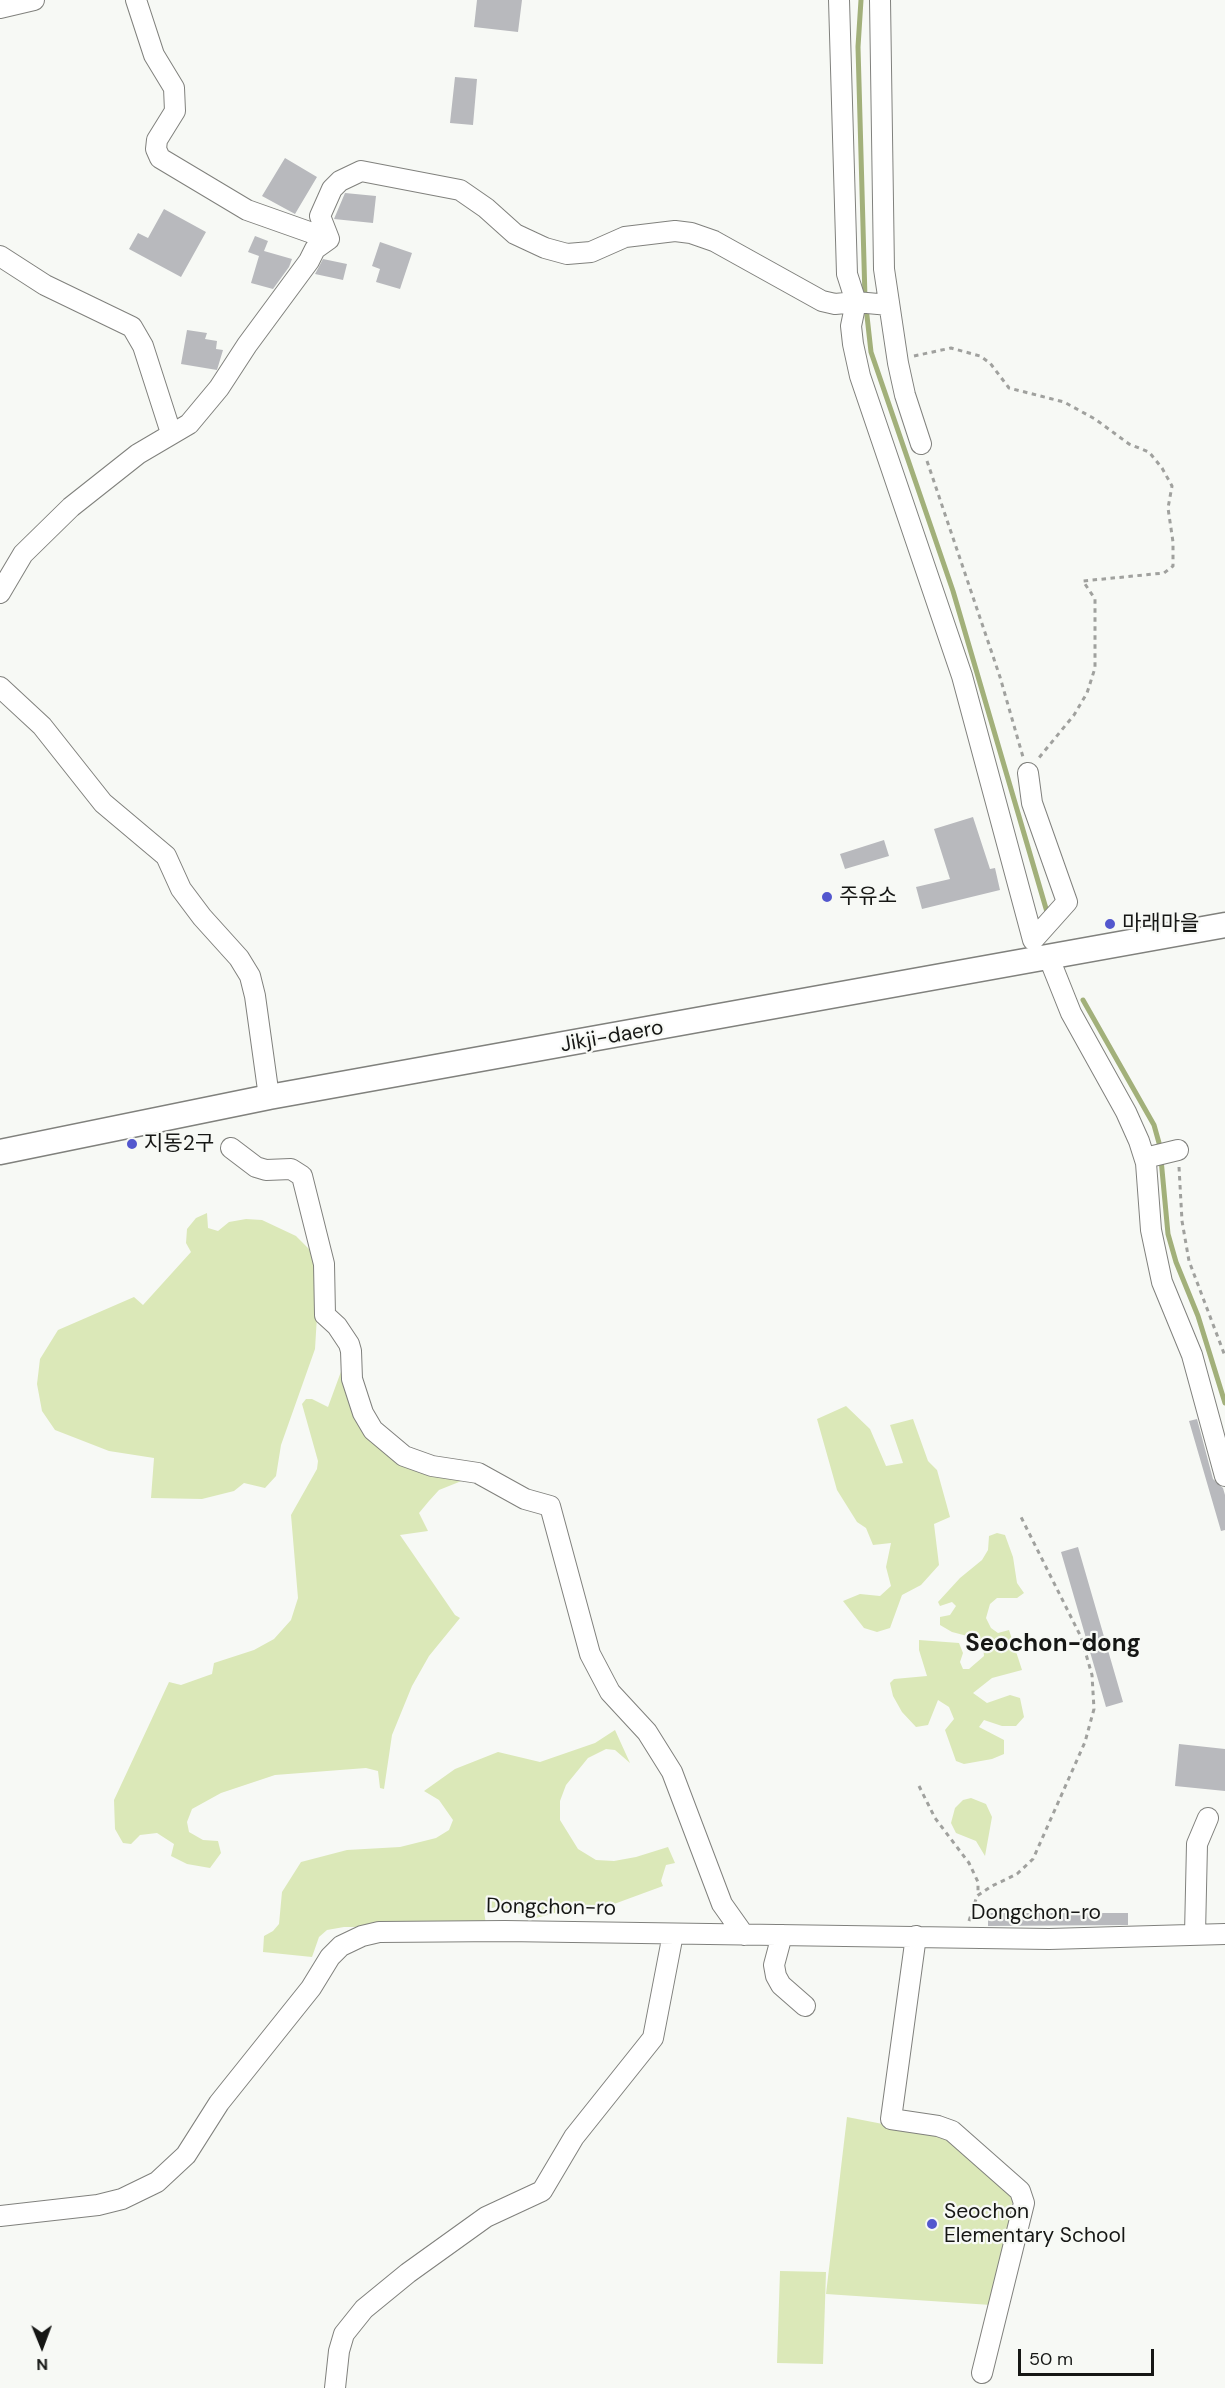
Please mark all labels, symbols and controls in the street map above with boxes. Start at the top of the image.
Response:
place label: 주유소 [839,884,897,910]
marker: 주유소 [820,890,834,904]
place label: 마래마을 [1122,911,1199,937]
marker: 마래마을 [1103,917,1117,931]
street label: Jikji-daero [559,1016,665,1058]
place label: 지동2구 [144,1131,214,1157]
marker: 지동2구 [125,1137,139,1151]
district label: Seochon-dong [965,1631,1141,1659]
street label: Dongchon-ro [486,1894,616,1922]
street label: Dongchon-ro [971,1900,1101,1926]
place label: Seochon Elementary School [944,2199,1126,2249]
marker: Seochon Elementary School [925,2217,939,2231]
north arrow [12,2316,72,2376]
scale bar [1021,2337,1158,2375]
text: 50 m [1029,2347,1073,2371]
text: N [36,2354,48,2375]

